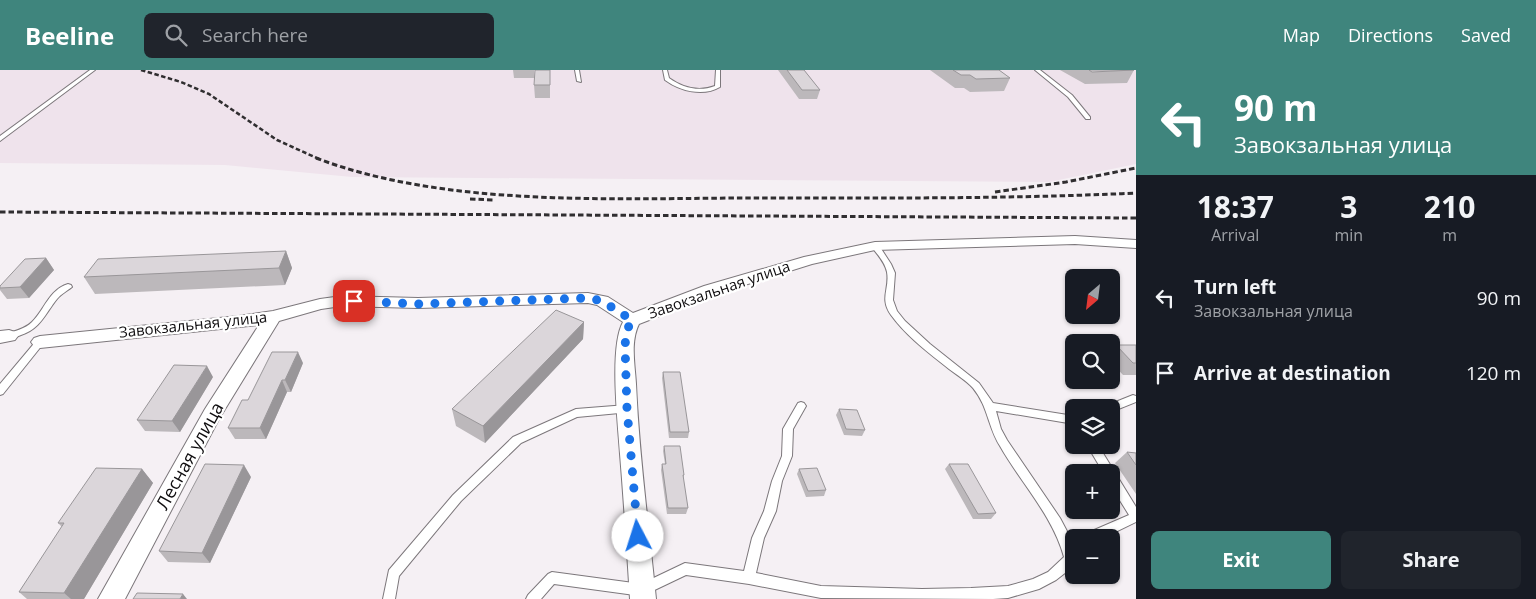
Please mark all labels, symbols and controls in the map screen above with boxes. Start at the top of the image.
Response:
search box [144,13,494,58]
text: Beeline [25,19,114,52]
icon: search [162,21,190,49]
text: Search here [202,22,308,48]
text: Map [1283,23,1320,47]
text: Directions [1348,23,1433,47]
text: Saved [1461,23,1511,47]
text: 90 m [1234,84,1317,131]
icon: left [1151,90,1216,155]
text: Завокзальная улица [1234,129,1452,159]
text: 18:37 [1197,186,1274,227]
text: 3 [1340,186,1357,227]
text: 210 [1424,186,1475,227]
text: Arrival [1211,224,1259,246]
text: min [1335,224,1363,246]
text: m [1442,224,1457,246]
street label: Завокзальная улица [645,255,792,323]
north arrow [1065,269,1120,324]
map controls [1065,269,1120,584]
text: Turn left [1194,274,1276,300]
pin [333,280,375,322]
icon: left [1151,284,1179,312]
text: 90 m [1477,285,1521,311]
icon: arrive [340,287,368,315]
text: Завокзальная улица [1194,300,1353,322]
street label: Завокзальная улица [118,306,268,342]
button: search [1065,334,1120,389]
icon: arrive [1151,359,1179,387]
text: Arrive at destination [1194,360,1391,386]
text: 120 m [1466,360,1521,386]
street label: Лесная улица [150,397,229,514]
button: layers [1065,399,1120,454]
button: + [1065,464,1120,519]
position arrow [611,509,663,561]
button: − [1065,529,1120,584]
button: Exit [1151,531,1331,589]
button: Share [1341,531,1521,589]

